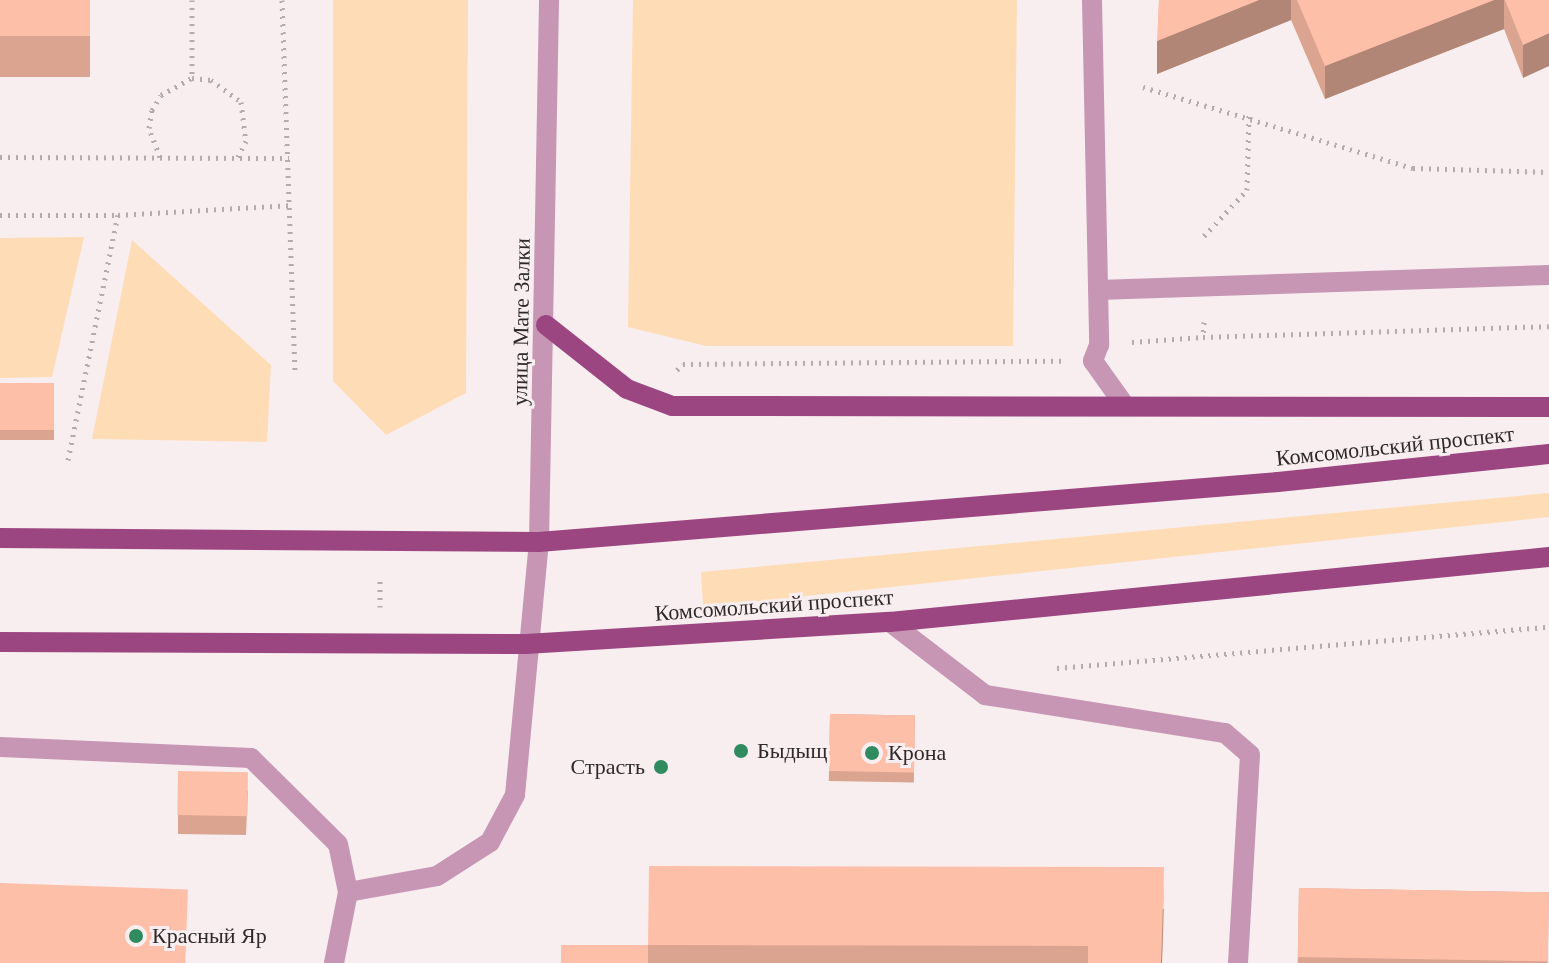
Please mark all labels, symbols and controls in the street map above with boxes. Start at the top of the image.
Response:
street label: улица Мате Залки [506,238,536,406]
street label: Комсомольский проспект [1275,420,1515,472]
street label: Комсомольский проспект [654,583,894,627]
place label: Быдыщ [757,738,827,764]
place label: Крона [888,740,946,766]
marker: Быдыщ [732,742,750,760]
marker: Крона [863,744,881,762]
place label: Страсть [571,754,645,780]
marker: Страсть [652,758,670,776]
place label: Красный Яр [152,923,267,949]
marker: Красный Яр [127,927,145,945]

